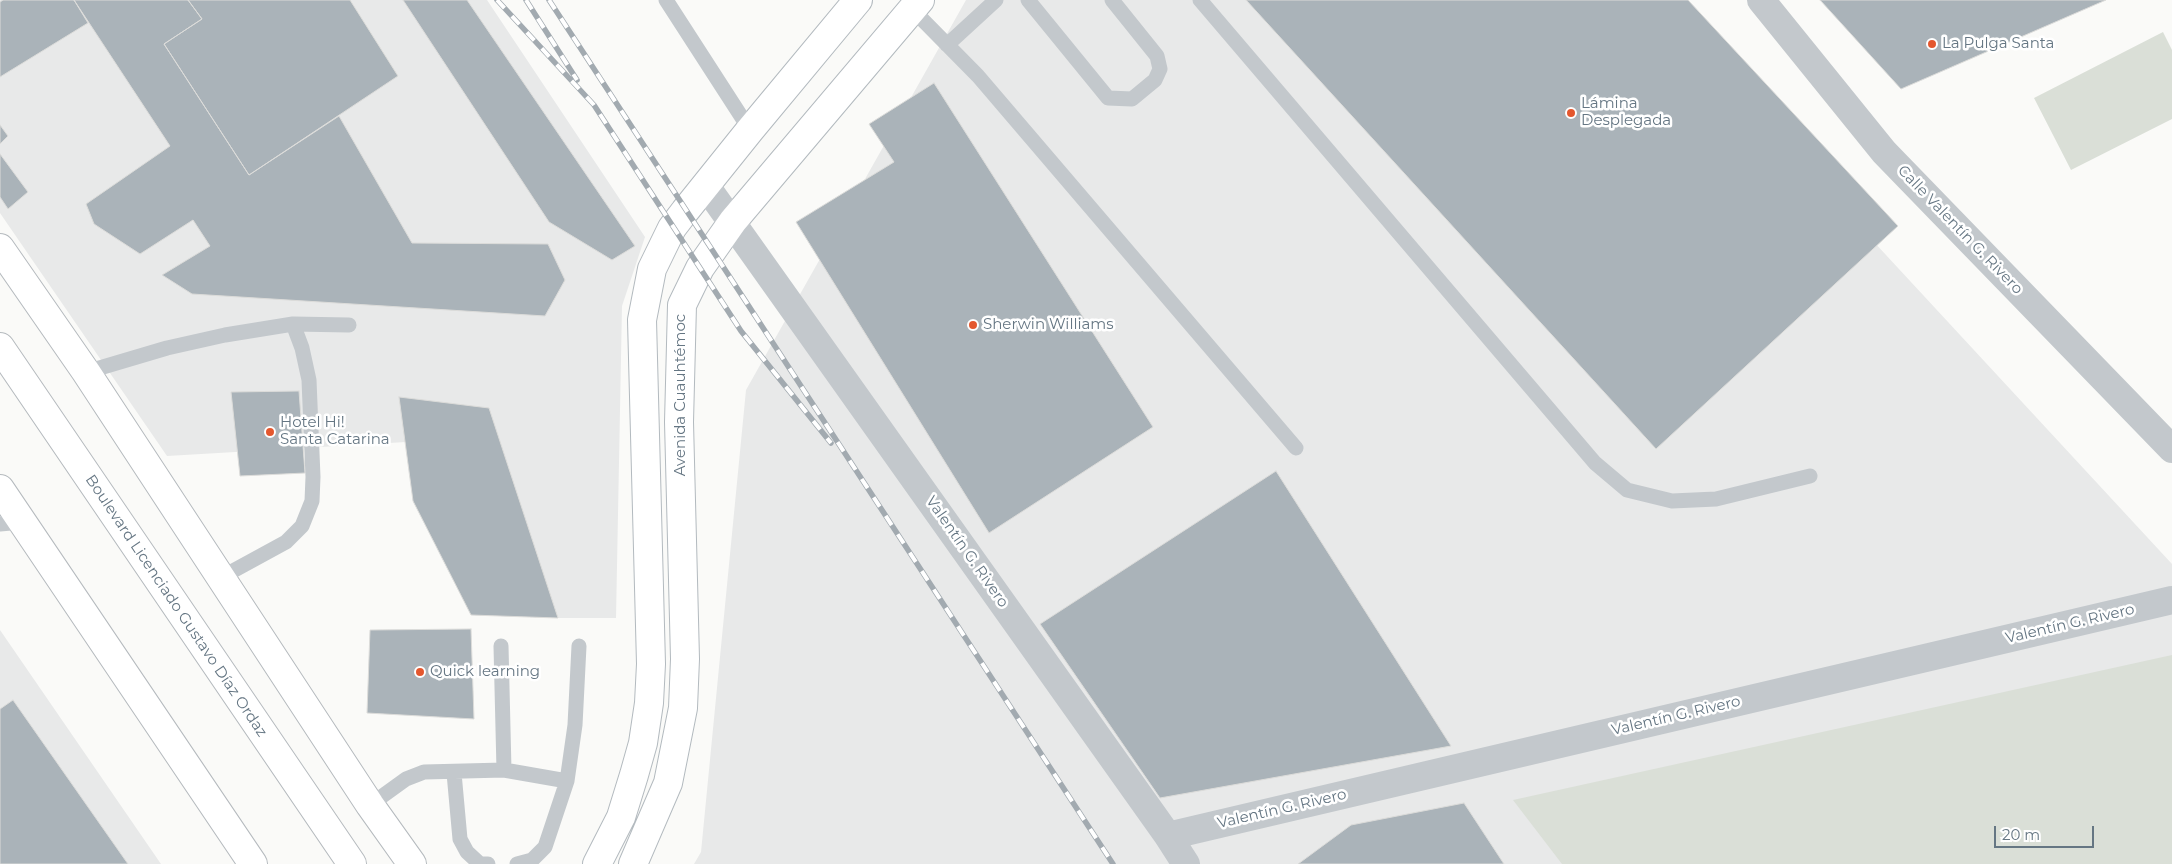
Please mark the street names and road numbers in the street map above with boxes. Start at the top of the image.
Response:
street label: Calle Valentín G. Rivero [1894,162,2026,298]
street label: Avenida Cuauhtémoc [672,314,690,476]
street label: Boulevard Licenciado Gustavo Díaz Ordaz [81,472,271,740]
street label: Valentín G. Rivero [922,493,1012,611]
street label: Valentín G. Rivero [2004,600,2136,648]
street label: Valentín G. Rivero [1610,692,1742,740]
street label: Valentín G. Rivero [1216,785,1348,833]

